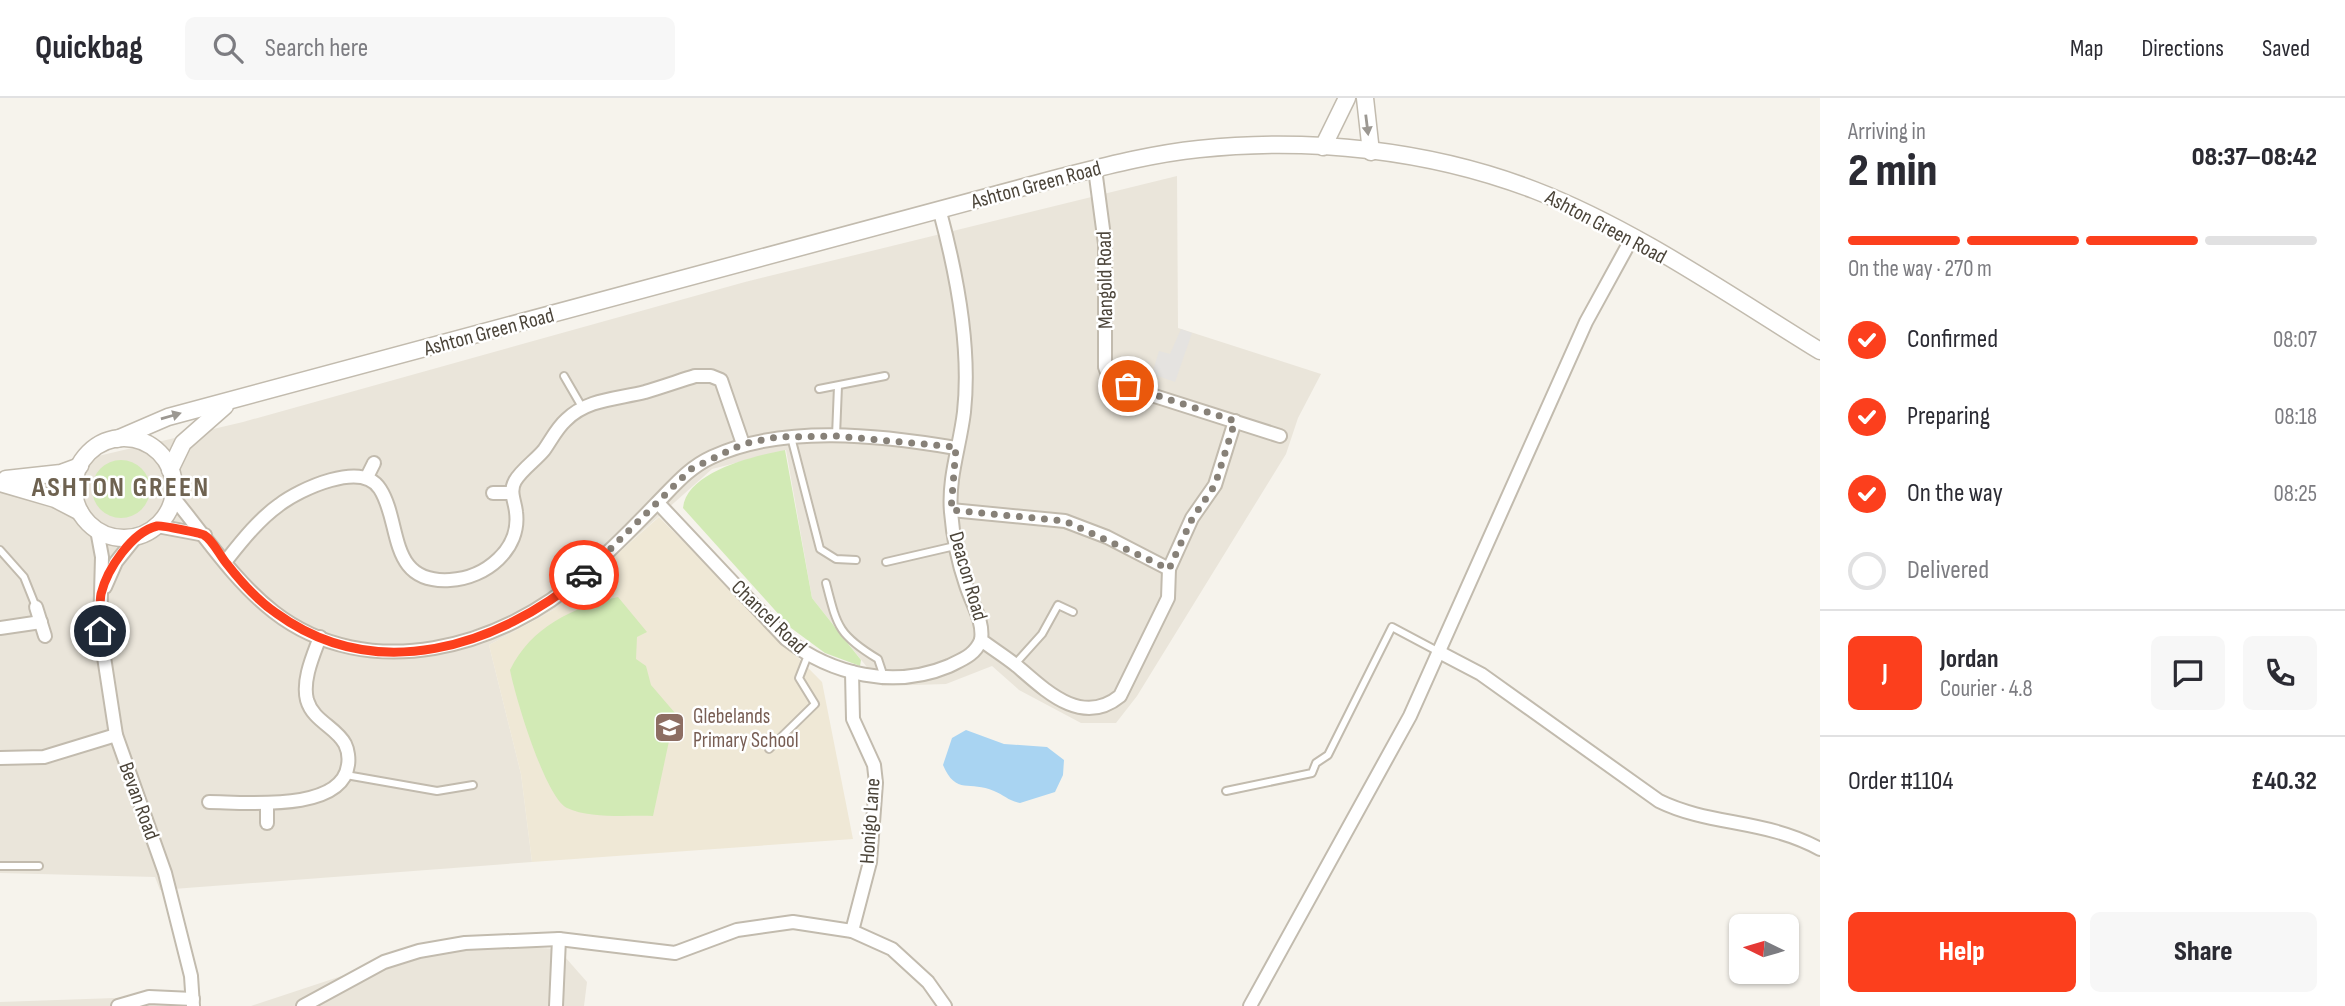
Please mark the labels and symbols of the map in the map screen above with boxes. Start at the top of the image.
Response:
one-way arrow [1362,114,1373,136]
street label: Ashton Green Road [967,156,1104,215]
street label: Ashton Green Road [1540,184,1671,269]
street label: Mangold Road [1092,231,1118,329]
street label: Ashton Green Road [420,303,557,362]
pin [1098,356,1158,416]
one-way arrow [161,411,182,421]
district label: ASHTON GREEN [31,471,210,504]
street label: Deacon Road [943,529,993,623]
courier [549,540,619,610]
street label: Chancel Road [726,575,812,659]
pin [70,601,130,661]
place label: Glebelands Primary School [693,704,799,753]
school or university icon: Glebelands Primary School [653,711,687,745]
street label: Bevan Road [113,759,165,843]
street label: Honigo Lane [855,777,885,865]
north arrow [1729,914,1799,984]

